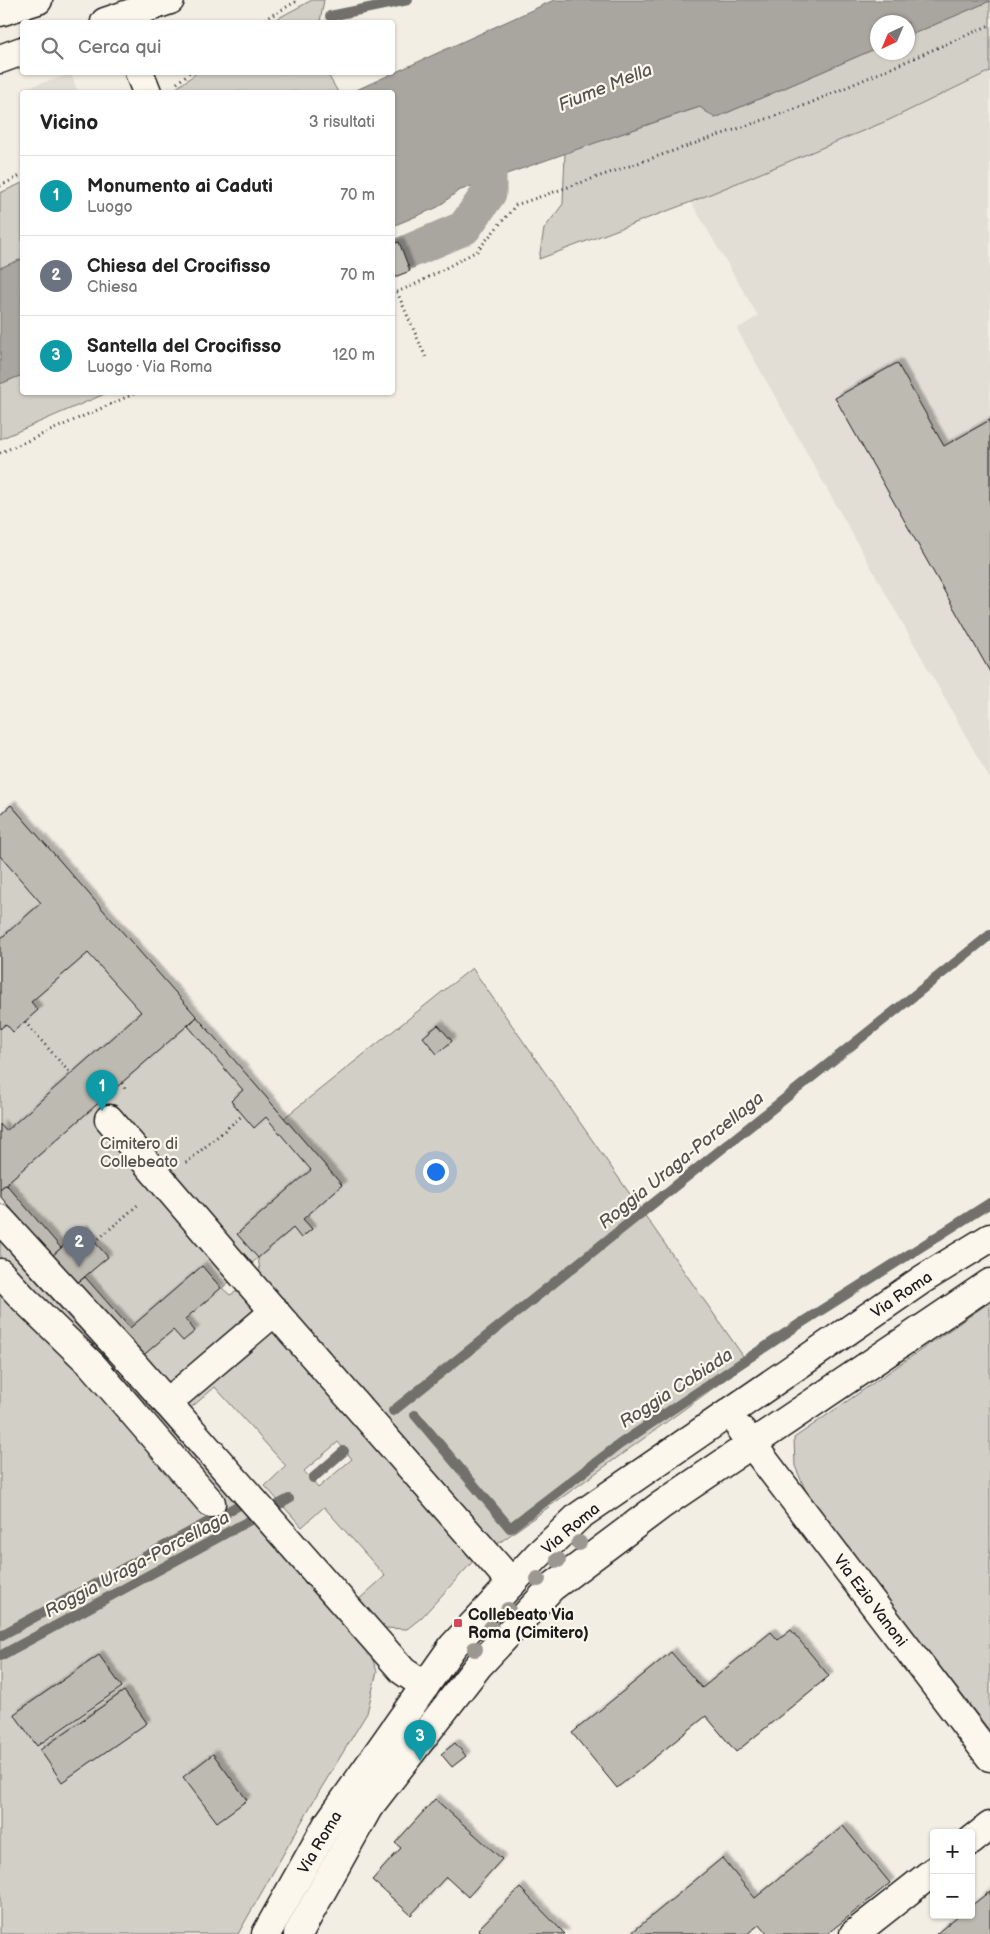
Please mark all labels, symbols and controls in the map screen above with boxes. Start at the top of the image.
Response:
north arrow [870,15,915,60]
search box [20,20,395,75]
icon: search [38,34,66,62]
text: Cerca qui [78,36,161,59]
water label: Fiume Mella [555,59,655,116]
text: Vicino [40,110,98,135]
text: 3 risultati [309,113,375,132]
text: Monumento ai Caduti [87,175,273,198]
text: 1 [53,186,59,205]
text: 70 m [340,186,375,205]
text: Luogo [87,198,133,217]
text: Chiesa del Crocifisso [87,255,271,278]
text: 2 [51,266,61,285]
text: 70 m [340,266,375,285]
text: Chiesa [87,278,137,297]
text: Santella del Crocifisso [87,335,281,358]
text: 3 [51,346,61,365]
text: 120 m [332,346,375,365]
text: Luogo · Via Roma [87,358,212,377]
pin: 1 [86,1070,118,1111]
water label: Roggia Uraga-Porcellaga [595,1087,768,1233]
park label: Cimitero di Collebeato [100,1135,178,1172]
your location [423,1159,449,1185]
pin: 2 [63,1226,95,1267]
street label: Via Roma [868,1268,936,1323]
water label: Roggia Cobiada [616,1344,737,1433]
street label: Via Roma [538,1499,604,1559]
water label: Roggia Uraga-Porcellaga [41,1507,233,1622]
street label: Via Ezio Vanoni [829,1551,911,1651]
place label: Collebeato Via Roma (Cimitero) [468,1606,589,1643]
marker: Collebeato Via Roma (Cimitero) [452,1617,464,1629]
pin: 3 [404,1720,436,1761]
street label: Via Roma [294,1808,346,1878]
map controls [930,1829,975,1919]
button: + [930,1829,975,1874]
button: − [930,1874,975,1919]

